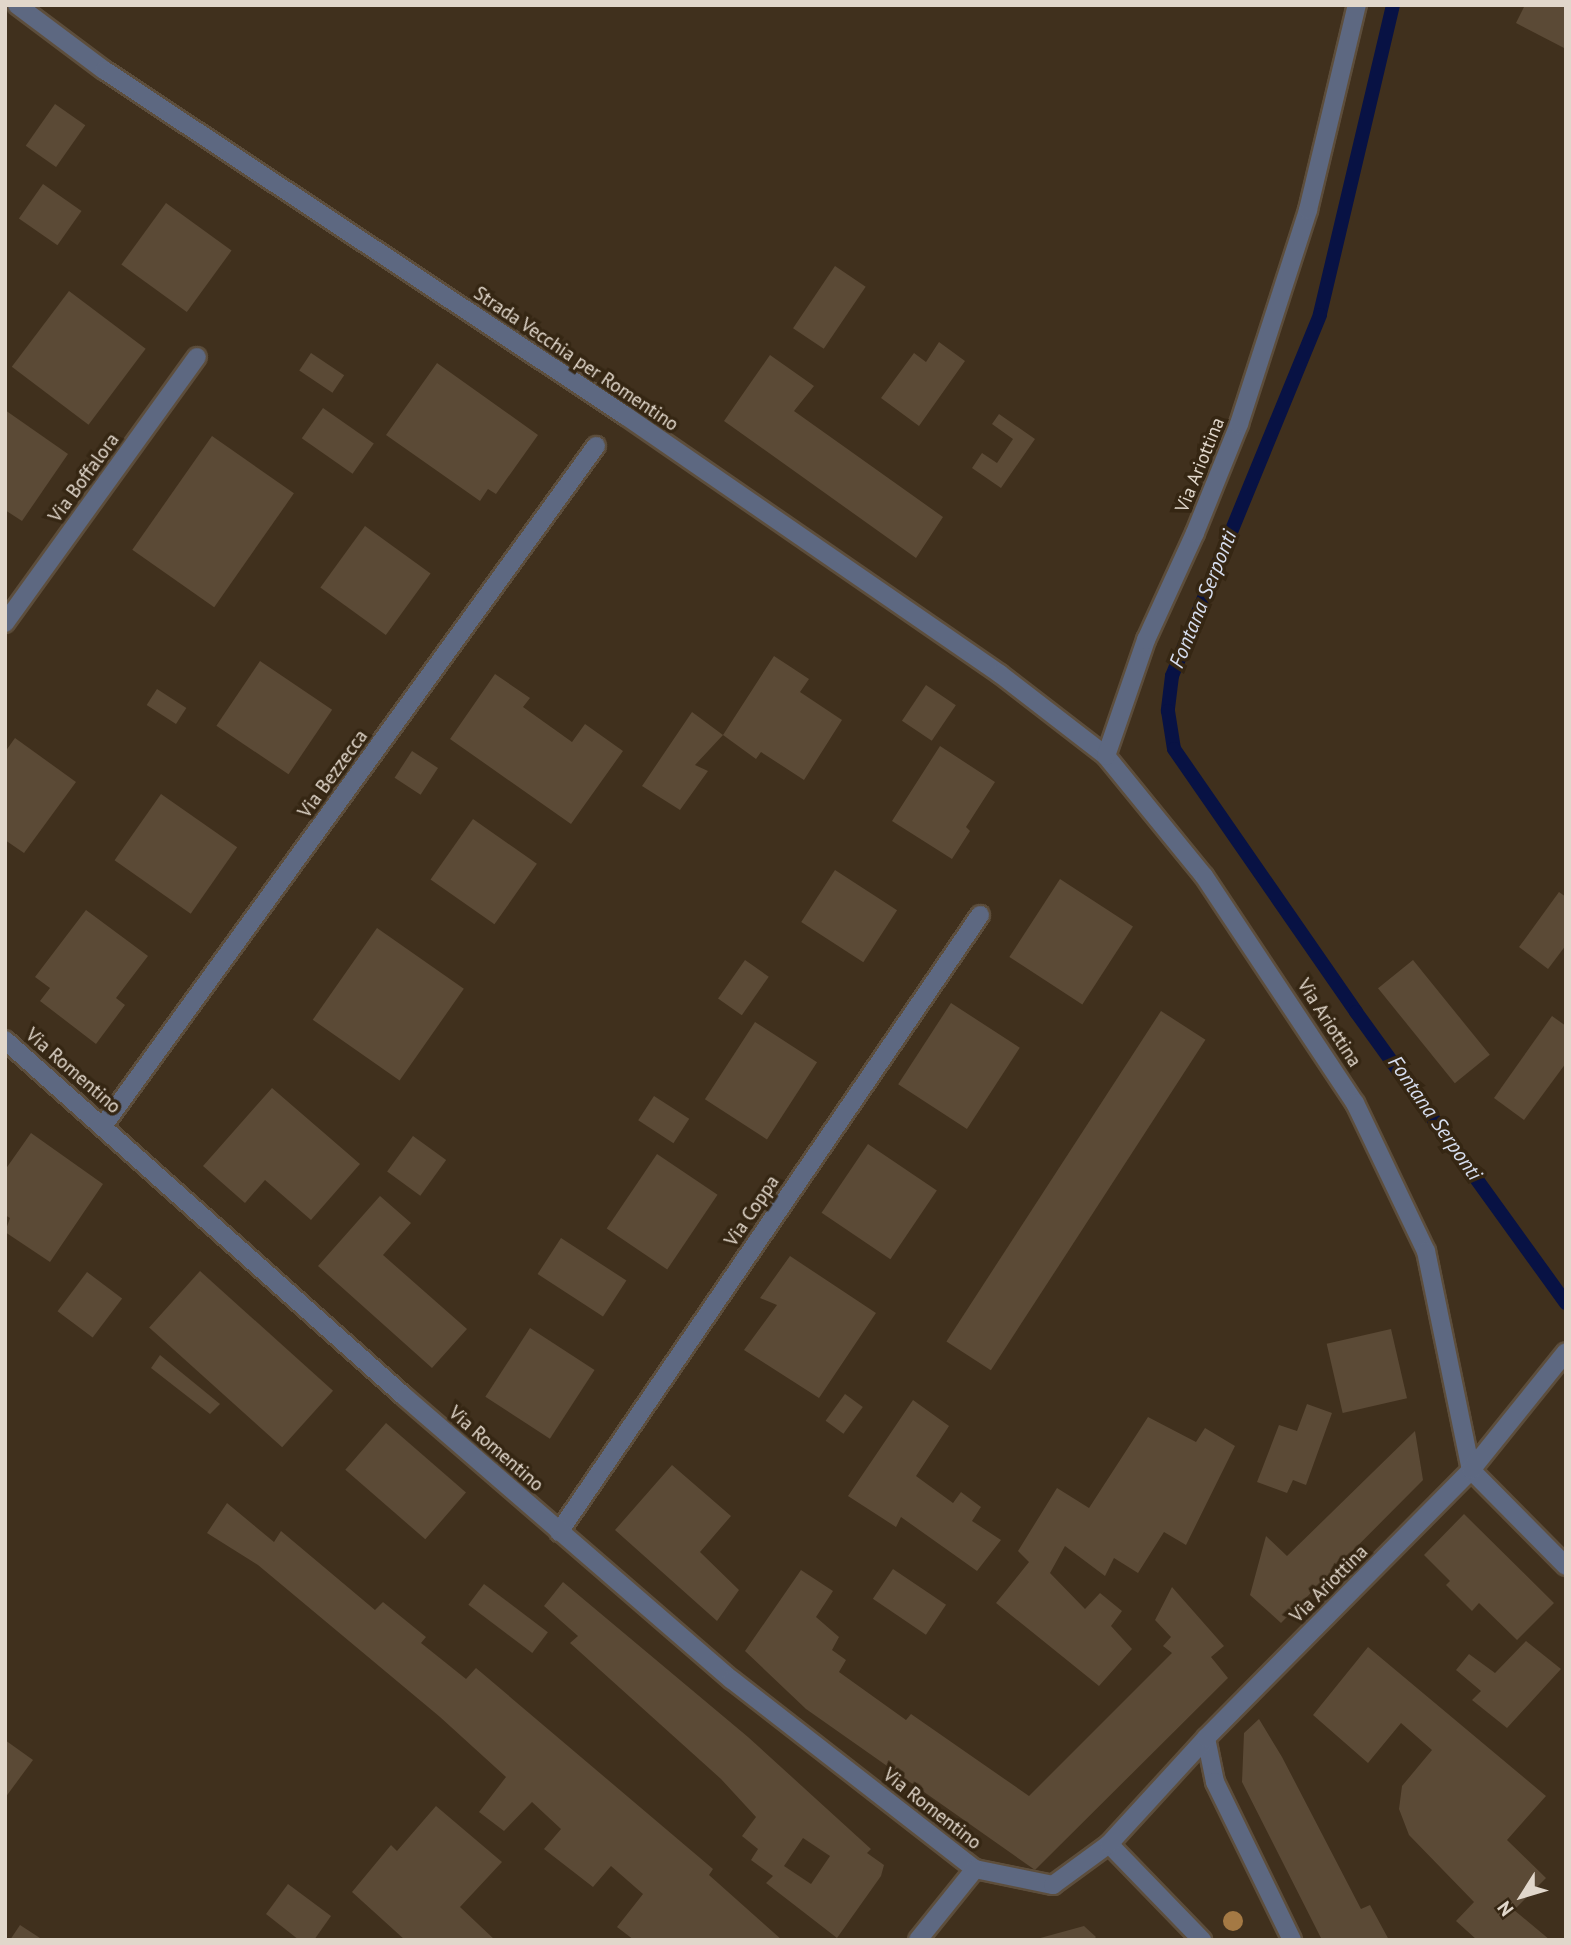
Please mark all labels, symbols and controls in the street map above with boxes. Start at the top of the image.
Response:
street label: Strada Vecchia per Romentino [469,282,683,436]
street label: Via Ariottina [1171,414,1229,516]
street label: Via Boffalora [44,429,124,527]
water label: Fontana Serponti [1164,526,1242,672]
street label: Via Bezzecca [293,726,373,822]
street label: Via Ariottina [1292,974,1366,1072]
street label: Via Romentino [21,1024,125,1118]
water label: Fontana Serponti [1383,1051,1487,1185]
street label: Via Coppa [720,1171,784,1251]
street label: Via Romentino [444,1402,548,1496]
street label: Via Ariottina [1285,1540,1373,1628]
street label: Via Romentino [878,1764,986,1854]
north arrow [1487,1861,1557,1931]
text: N [1492,1896,1519,1921]

